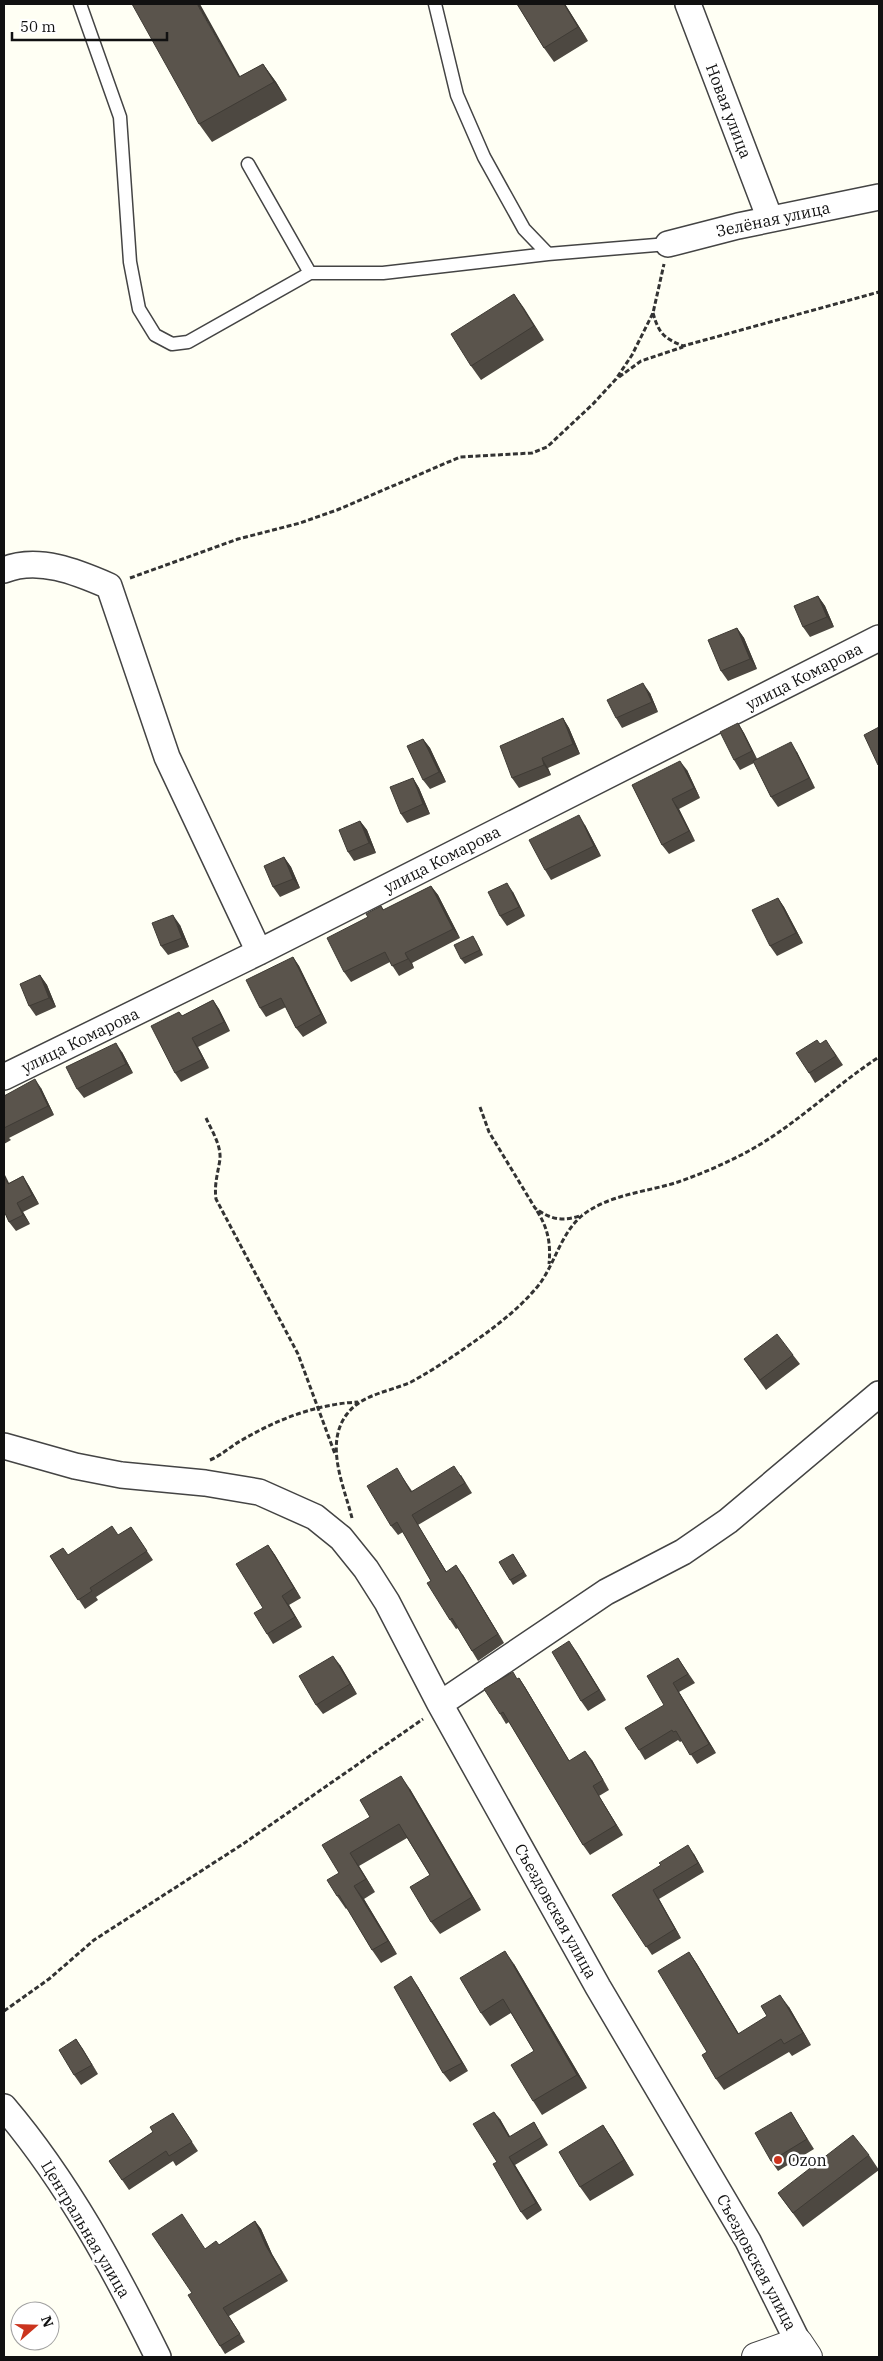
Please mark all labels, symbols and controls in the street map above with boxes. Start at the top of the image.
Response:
scale bar [12,10,168,42]
text: 50 m [20,17,56,36]
street label: Новая улица [702,61,756,161]
street label: Зелёная улица [714,197,832,241]
street label: улица Комарова [742,638,866,714]
street label: улица Комарова [380,821,504,897]
street label: улица Комарова [18,1003,142,1077]
street label: Съездовская улица [511,1840,602,1982]
place label: Ozon [788,2150,827,2170]
marker: Ozon [772,2154,784,2166]
street label: Центральная улица [37,2157,135,2301]
street label: Съездовская улица [713,2191,801,2334]
north arrow [10,2301,60,2351]
text: N [37,2313,58,2330]

